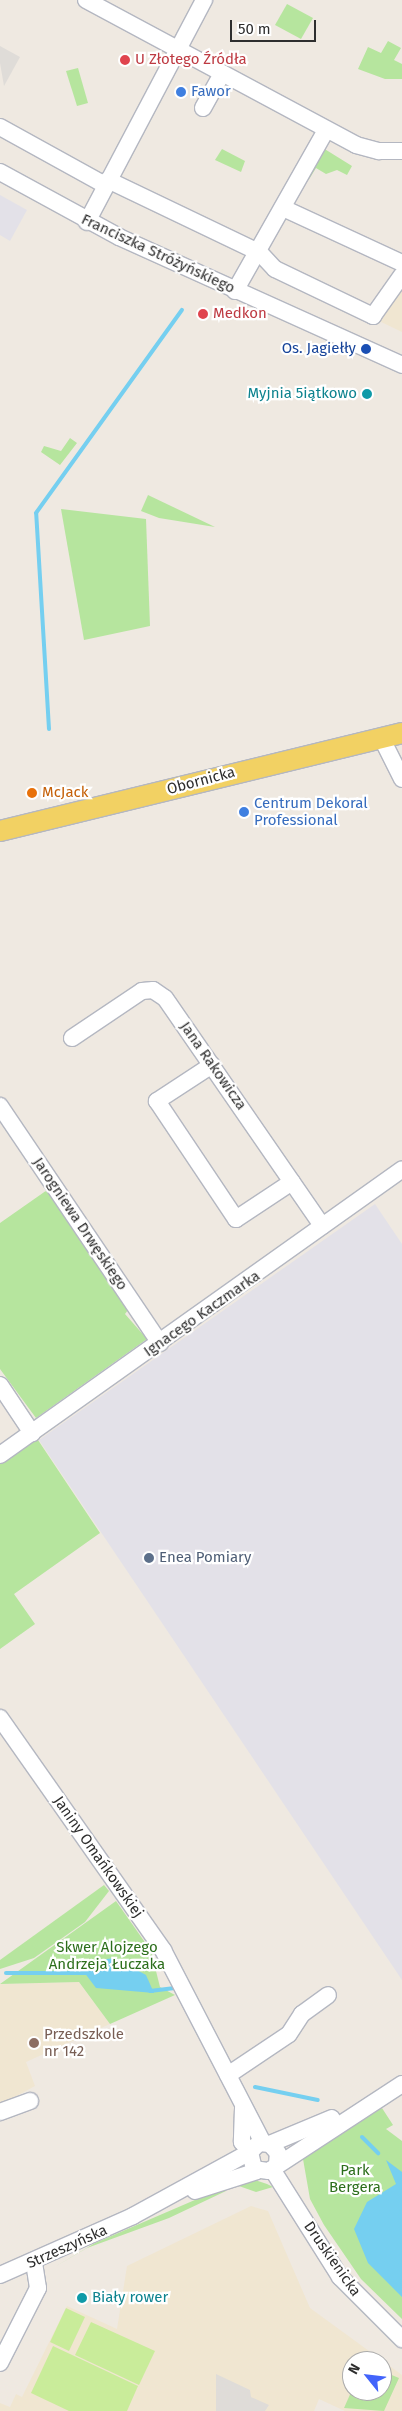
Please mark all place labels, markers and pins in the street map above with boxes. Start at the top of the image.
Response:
place label: U Złotego Źródła [135,51,247,69]
marker: U Złotego Źródła [119,54,131,66]
place label: Fawor [191,83,231,101]
marker: Fawor [175,86,187,98]
place label: Medkon [213,305,267,323]
marker: Medkon [197,308,209,320]
place label: Os. Jagiełły [282,340,356,358]
marker: Os. Jagiełły [360,343,372,355]
place label: Myjnia 5iątkowo [247,385,357,403]
marker: Myjnia 5iątkowo [361,388,373,400]
place label: McJack [42,784,88,802]
marker: McJack [26,787,38,799]
place label: Centrum Dekoral Professional [254,794,368,829]
marker: Centrum Dekoral Professional [238,806,250,818]
place label: Enea Pomiary [159,1549,251,1567]
marker: Enea Pomiary [143,1552,155,1564]
place label: Przedszkole nr 142 [44,2025,124,2060]
marker: Przedszkole nr 142 [28,2037,40,2049]
place label: Biały rower [92,2289,168,2307]
marker: Biały rower [76,2292,88,2304]

